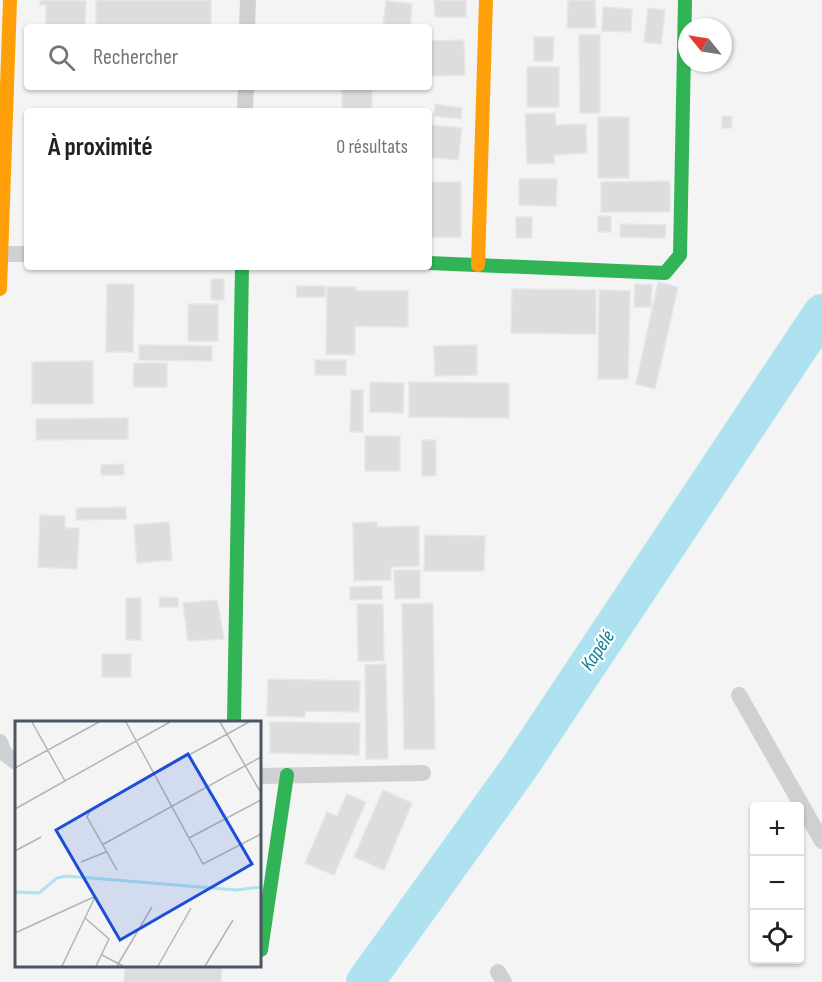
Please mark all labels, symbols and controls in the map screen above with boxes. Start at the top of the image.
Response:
north arrow [678,18,732,72]
search box [24,24,432,90]
icon: search [45,41,78,74]
text: Rechercher [93,44,178,71]
text: À proximité [48,132,153,163]
text: 0 résultats [336,135,408,159]
water label: Kapélé [576,625,620,675]
inset map [15,721,261,967]
map controls [750,802,804,964]
button: + [750,802,804,856]
button: − [750,856,804,910]
button: locate [750,910,804,964]

